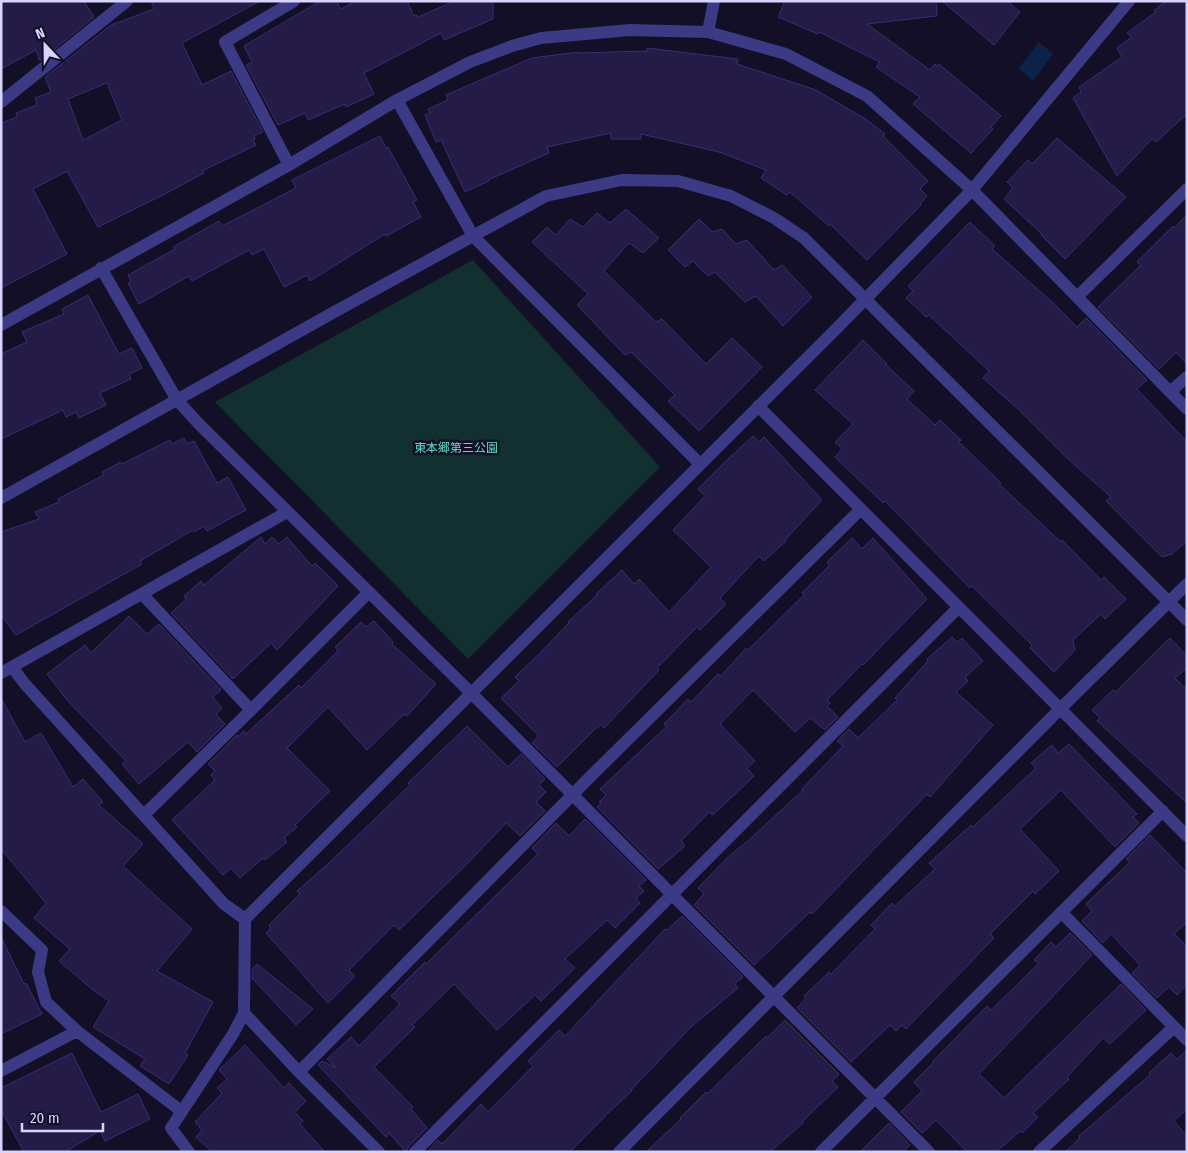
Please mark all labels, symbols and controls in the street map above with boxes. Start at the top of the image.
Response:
north arrow [20,20,70,70]
text: N [33,24,47,43]
park label: 東本郷第三公園 [414,441,498,455]
scale bar [22,1100,104,1132]
text: 20 m [30,1109,60,1127]

